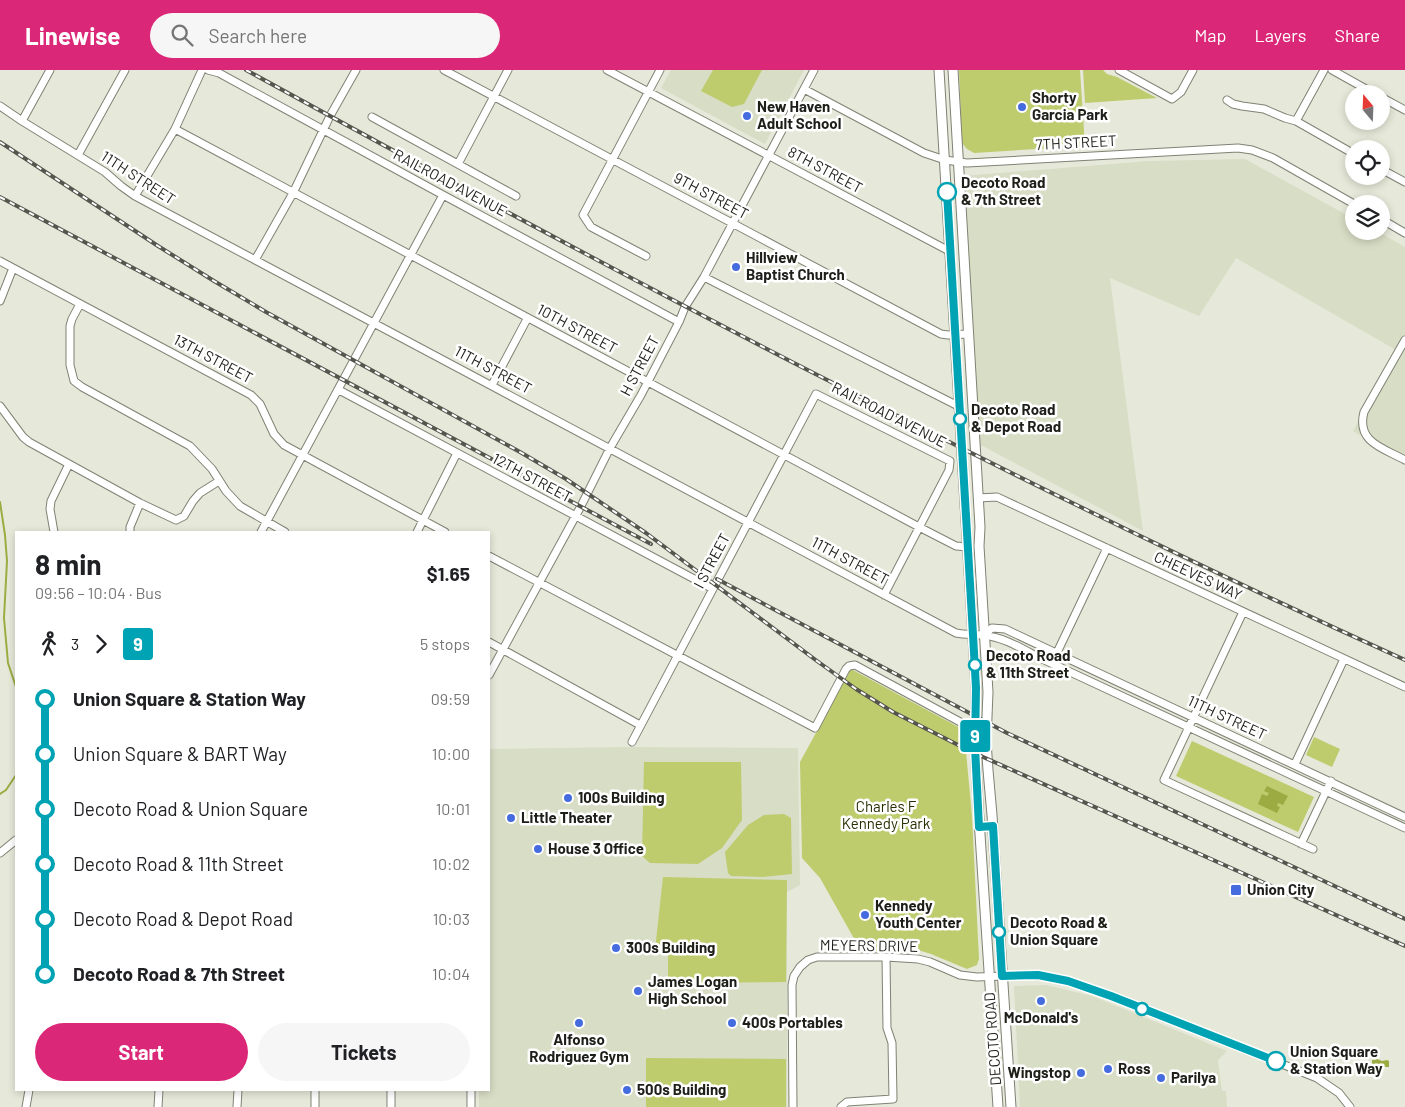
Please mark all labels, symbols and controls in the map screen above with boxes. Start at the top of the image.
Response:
search box [150,13,500,58]
text: Linewise [25,21,120,50]
icon: search [168,21,196,49]
text: Search here [208,24,307,47]
text: Map [1194,24,1226,46]
text: Layers [1254,24,1307,46]
text: Share [1335,24,1380,46]
north arrow [1345,85,1390,130]
map controls [1345,85,1390,240]
place label: Shorty Garcia Park [1032,88,1108,123]
place label: New Haven Adult School [757,97,841,132]
marker: Shorty Garcia Park [1016,101,1028,113]
marker: New Haven Adult School [741,110,753,122]
street label: 7TH STREET [1035,131,1117,153]
button: locate [1345,140,1390,185]
street label: 8TH STREET [785,142,866,196]
street label: RAILROAD AVENUE [391,145,510,220]
street label: 11TH STREET [98,147,179,208]
street label: 9TH STREET [671,168,752,222]
place label: Decoto Road & 7th Street [961,173,1045,208]
marker: Decoto Road & 7th Street [937,182,957,202]
button: layers [1345,195,1390,240]
place label: Hillview Baptist Church [746,248,845,283]
marker: Hillview Baptist Church [730,261,742,273]
street label: 10TH STREET [534,300,621,357]
street label: 13TH STREET [171,330,256,387]
street label: H STREET [616,332,662,399]
street label: 11TH STREET [452,341,535,397]
street label: RAILROAD AVENUE [829,377,950,451]
place label: Decoto Road & Depot Road [971,400,1061,435]
marker: Decoto Road & Depot Road [953,412,967,426]
street label: 12TH STREET [490,449,575,506]
street label: I STREET [689,530,733,591]
street label: 11TH STREET [809,532,892,588]
text: 8 min [35,547,102,581]
street label: CHEEVES WAY [1152,547,1245,603]
text: $1.65 [427,562,470,585]
text: 09:56 – 10:04 · Bus [35,583,162,602]
icon: walk [35,630,63,658]
icon: forward [87,630,115,658]
text: 9 [133,633,143,655]
text: 3 [71,634,79,653]
text: 5 stops [420,634,470,653]
place label: Decoto Road & 11th Street [986,646,1070,681]
marker: Decoto Road & 11th Street [968,658,982,672]
text: Union Square & Station Way [73,687,306,710]
text: 09:59 [431,689,470,708]
street label: 11TH STREET [1185,691,1270,743]
line badge: 9 [959,720,991,752]
text: 9 [970,725,980,747]
text: Union Square & BART Way [73,742,287,765]
text: 10:00 [432,744,470,763]
place label: 100s Building [578,788,665,806]
marker: 100s Building [562,792,574,804]
text: Decoto Road & Union Square [73,797,308,820]
park label: Charles F Kennedy Park [842,797,931,832]
text: 10:01 [436,799,470,818]
place label: Little Theater [521,808,612,826]
marker: Little Theater [505,812,517,824]
place label: House 3 Office [548,839,644,857]
marker: House 3 Office [532,843,544,855]
text: Decoto Road & 11th Street [73,852,284,875]
text: 10:02 [432,854,470,873]
place label: Union City [1247,880,1315,898]
marker: Union City [1229,883,1243,897]
place label: Kennedy Youth Center [875,896,962,931]
text: Decoto Road & Depot Road [73,907,293,930]
text: 10:03 [433,909,470,928]
marker: Kennedy Youth Center [859,909,871,921]
place label: Decoto Road & Union Square [1010,913,1108,948]
marker: Decoto Road & Union Square [992,925,1006,939]
street label: MEYERS DRIVE [820,935,918,955]
place label: 300s Building [626,938,715,956]
marker: 300s Building [610,942,622,954]
text: Decoto Road & 7th Street [73,962,285,985]
text: 10:04 [432,964,470,983]
place label: James Logan High School [648,972,737,1007]
marker: James Logan High School [632,985,644,997]
street label: DECOTO ROAD [980,992,1004,1086]
marker: McDonald's [1035,995,1047,1007]
unlabelled marker [1135,1002,1149,1016]
place label: McDonald's [1004,1008,1079,1026]
place label: 400s Portables [742,1013,843,1031]
marker: Alfonso Rodriguez Gym [573,1017,585,1029]
marker: 400s Portables [726,1017,738,1029]
button: Start [35,1023,248,1081]
button: Tickets [258,1023,470,1081]
place label: Alfonso Rodriguez Gym [529,1030,629,1065]
place label: Union Square & Station Way [1290,1042,1383,1077]
marker: Union Square & Station Way [1266,1051,1286,1071]
place label: Ross [1118,1059,1151,1077]
place label: Wingstop [1008,1063,1071,1081]
marker: Ross [1102,1063,1114,1075]
marker: Wingstop [1075,1067,1087,1079]
place label: Parilya [1171,1068,1216,1086]
marker: Parilya [1155,1072,1167,1084]
place label: 500s Building [637,1080,726,1098]
marker: 500s Building [621,1084,633,1096]

